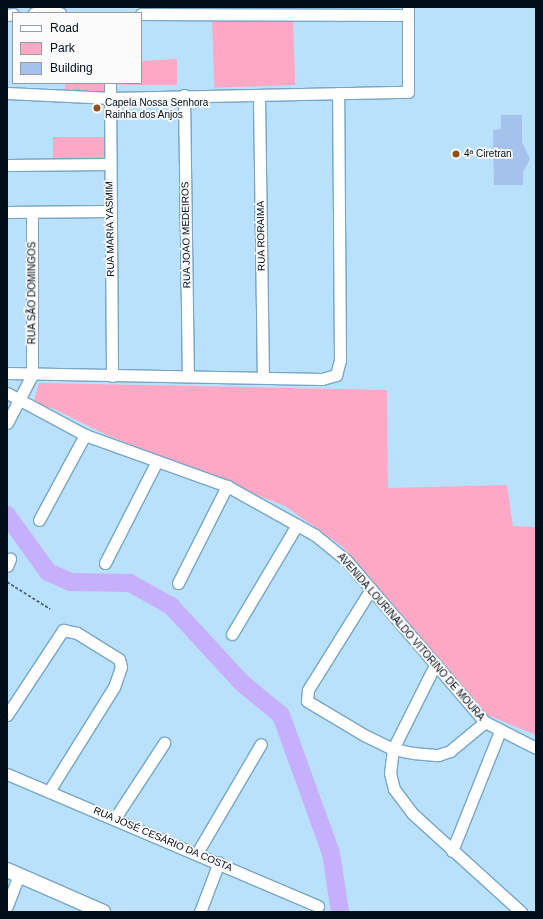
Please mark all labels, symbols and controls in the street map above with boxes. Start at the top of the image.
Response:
legend [12,12,142,84]
text: Road [50,21,79,35]
text: Park [50,41,75,55]
text: Building [50,61,93,75]
place label: Capela Nossa Senhora Rainha dos Anjos [105,96,208,120]
marker: Capela Nossa Senhora Rainha dos Anjos [92,103,102,113]
place label: 4ª Ciretran [464,148,512,160]
marker: 4ª Ciretran [451,149,461,159]
street label: RUA MARIA YASMIM [103,180,117,278]
street label: RUA JOAO MEDEIROS [179,181,193,289]
street label: RUA RORAIMA [254,201,268,271]
street label: RUA SÃO DOMINGOS [26,241,38,345]
street label: AVENIDA LOURINALDO VITORINO DE MOURA [335,551,487,723]
street label: RUA JOSÉ CESÁRIO DA COSTA [91,804,235,874]

